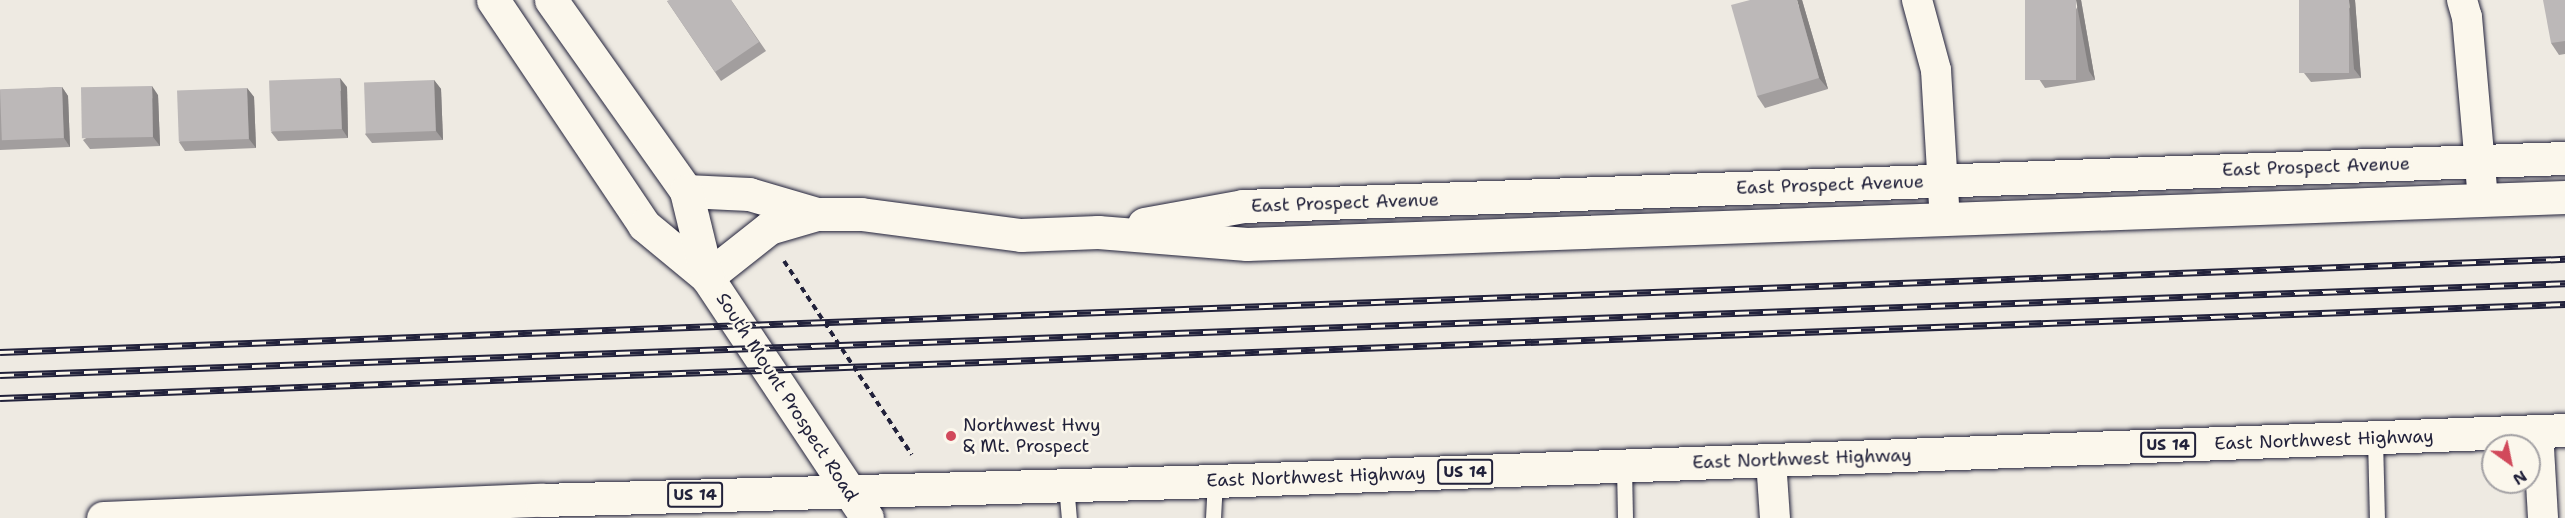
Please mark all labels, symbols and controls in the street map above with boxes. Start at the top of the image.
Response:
street label: East Prospect Avenue [2222,153,2410,181]
street label: East Prospect Avenue [1736,171,1924,199]
street label: East Prospect Avenue [1251,189,1439,217]
street label: South Mount Prospect Road [711,289,863,505]
place label: Northwest Hwy & Mt. Prospect [963,415,1101,458]
street label: East Northwest Highway [2214,425,2434,455]
marker: Northwest Hwy & Mt. Prospect [944,429,958,443]
road number: US 14 [2140,432,2196,458]
north arrow [2481,434,2541,494]
street label: East Northwest Highway [1692,444,1912,474]
road number: US 14 [1436,459,1494,485]
street label: East Northwest Highway [1206,462,1426,492]
text: N [2509,466,2531,490]
road number: US 14 [666,482,724,508]

